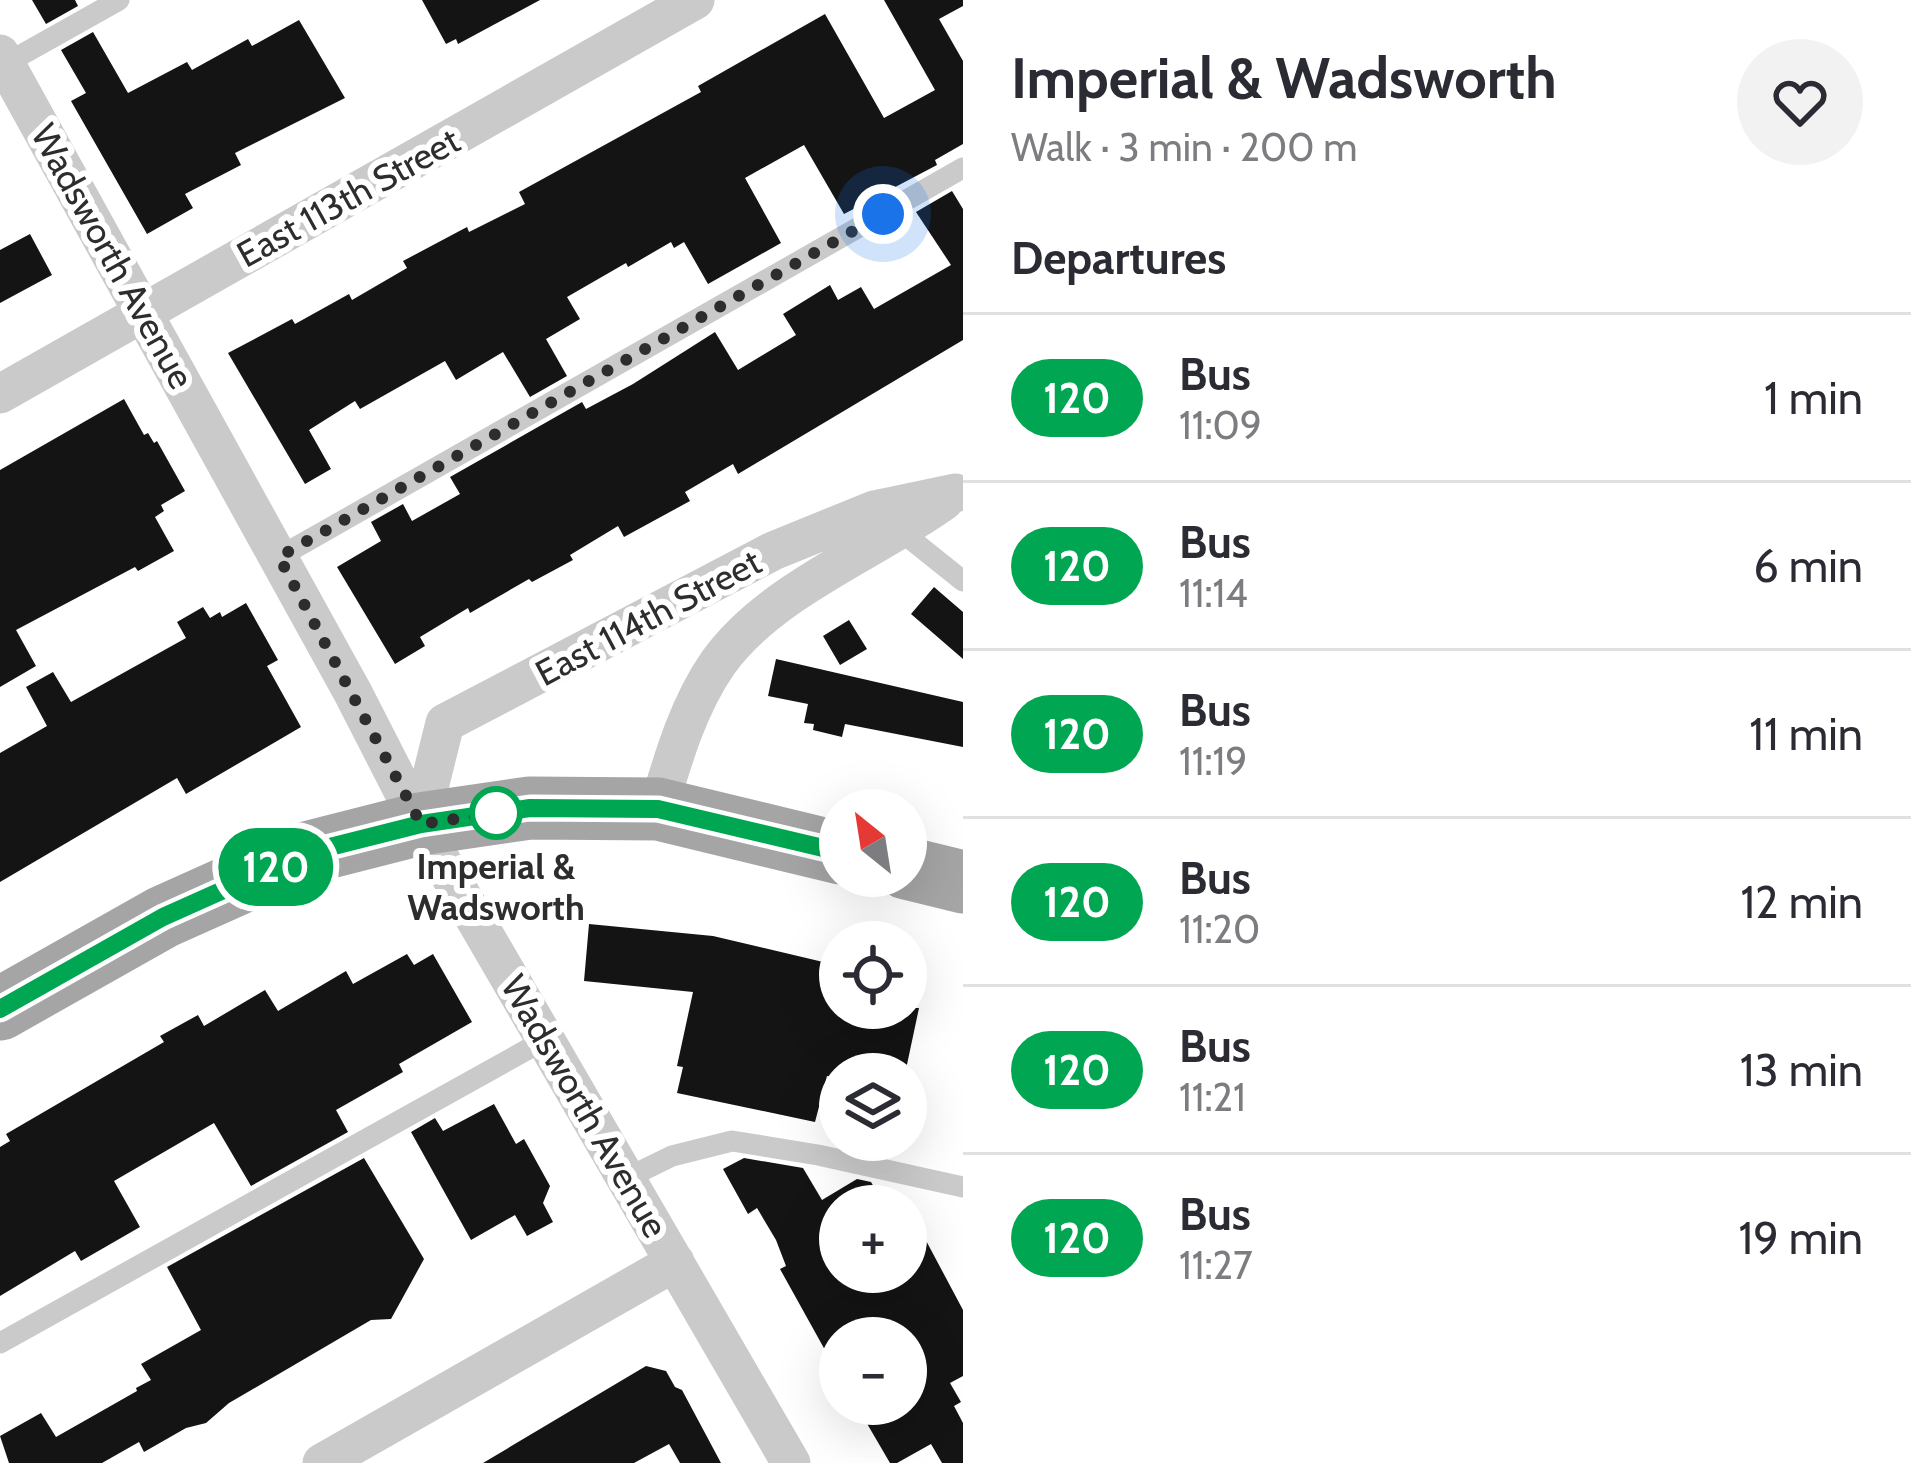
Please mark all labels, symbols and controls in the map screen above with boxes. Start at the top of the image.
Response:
button: heart [1737,39,1863,165]
text: Imperial & Wadsworth [1011,43,1557,112]
street label: Wadsworth Avenue [22,116,204,396]
street label: East 113th Street [229,118,467,276]
text: Walk · 3 min · 200 m [1011,123,1357,171]
your location [853,184,913,244]
text: Departures [1011,231,1226,285]
text: Bus [1179,347,1251,401]
text: 1 min [1764,371,1863,425]
text: 120 [1043,372,1111,424]
text: 11:09 [1179,401,1262,449]
text: Bus [1179,515,1251,569]
street label: East 114th Street [528,539,768,695]
text: 6 min [1753,539,1863,593]
text: 120 [1043,540,1111,592]
text: 11:14 [1179,569,1248,617]
text: Bus [1179,683,1251,737]
text: 11 min [1749,707,1863,761]
text: 120 [1043,708,1111,760]
text: 11:19 [1179,737,1247,785]
marker: Imperial & Wadsworth [471,788,521,838]
north arrow [819,789,927,897]
map controls [819,789,927,1425]
line badge: 120 [207,828,345,906]
text: 120 [242,841,310,893]
place label: Imperial & Wadsworth [407,844,585,929]
text: Bus [1179,851,1251,905]
text: 12 min [1740,875,1863,929]
text: 120 [1043,876,1111,928]
text: 11:20 [1179,905,1260,953]
button: locate [819,921,927,1029]
street label: Wadsworth Avenue [492,967,678,1245]
text: Bus [1179,1019,1251,1073]
text: 13 min [1740,1043,1863,1097]
text: 120 [1043,1044,1111,1096]
button: layers [819,1053,927,1161]
text: 11:21 [1179,1073,1246,1121]
button: + [819,1185,927,1293]
text: Bus [1179,1187,1251,1241]
text: 19 min [1738,1211,1863,1265]
text: 120 [1043,1212,1111,1264]
text: 11:27 [1179,1241,1253,1289]
button: − [819,1317,927,1425]

